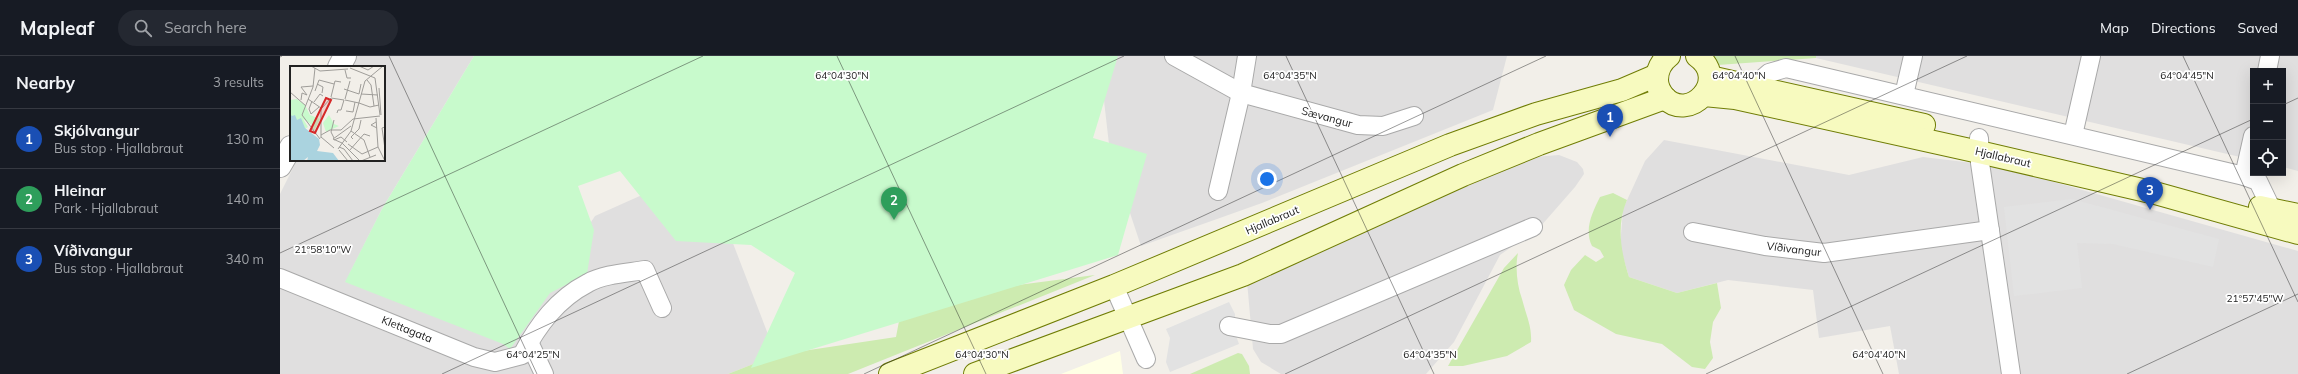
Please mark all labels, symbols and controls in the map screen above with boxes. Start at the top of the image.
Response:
search box [118,10,398,46]
text: Mapleaf [20,16,94,40]
icon: search [132,17,154,39]
text: Search here [164,18,247,37]
text: Map [2100,19,2129,37]
text: Directions [2151,19,2216,37]
text: Saved [2238,19,2278,37]
inset map [290,66,385,161]
map controls [2250,68,2286,176]
button: + [2250,68,2286,104]
text: 64°04'30"N [815,69,869,82]
text: 64°04'35"N [1263,69,1317,82]
text: 64°04'40"N [1712,69,1766,82]
text: 64°04'45"N [2160,69,2214,82]
text: Nearby [16,72,75,93]
text: 3 results [213,74,264,90]
street label: Sævangur [1300,103,1354,131]
pin: 1 [1597,104,1623,137]
button: − [2250,104,2286,140]
text: Skjólvangur [54,121,139,140]
text: 1 [25,131,33,147]
text: 130 m [226,131,264,147]
text: Bus stop · Hjallabraut [54,140,183,156]
button: locate [2250,140,2286,176]
street label: Hjallabraut [1974,144,2032,170]
your location [1257,169,1277,189]
pin: 3 [2137,177,2163,210]
text: Hleinar [54,181,106,200]
pin: 2 [881,187,907,220]
text: 2 [25,191,33,207]
text: 140 m [226,191,264,207]
text: Park · Hjallabraut [54,200,158,216]
street label: Hjallabraut [1243,202,1301,238]
street label: Víðivangur [1766,239,1822,259]
text: Víðivangur [54,241,132,260]
text: 21°58'10"W [295,243,351,256]
text: 3 [25,251,33,267]
text: 340 m [226,251,264,267]
text: Bus stop · Hjallabraut [54,260,183,276]
text: 21°57'45"W [2227,292,2283,305]
street label: Klettagata [380,313,434,345]
text: 64°04'25"N [506,348,560,361]
text: 64°04'30"N [955,348,1009,361]
text: 64°04'35"N [1403,348,1457,361]
text: 64°04'40"N [1852,348,1906,361]

